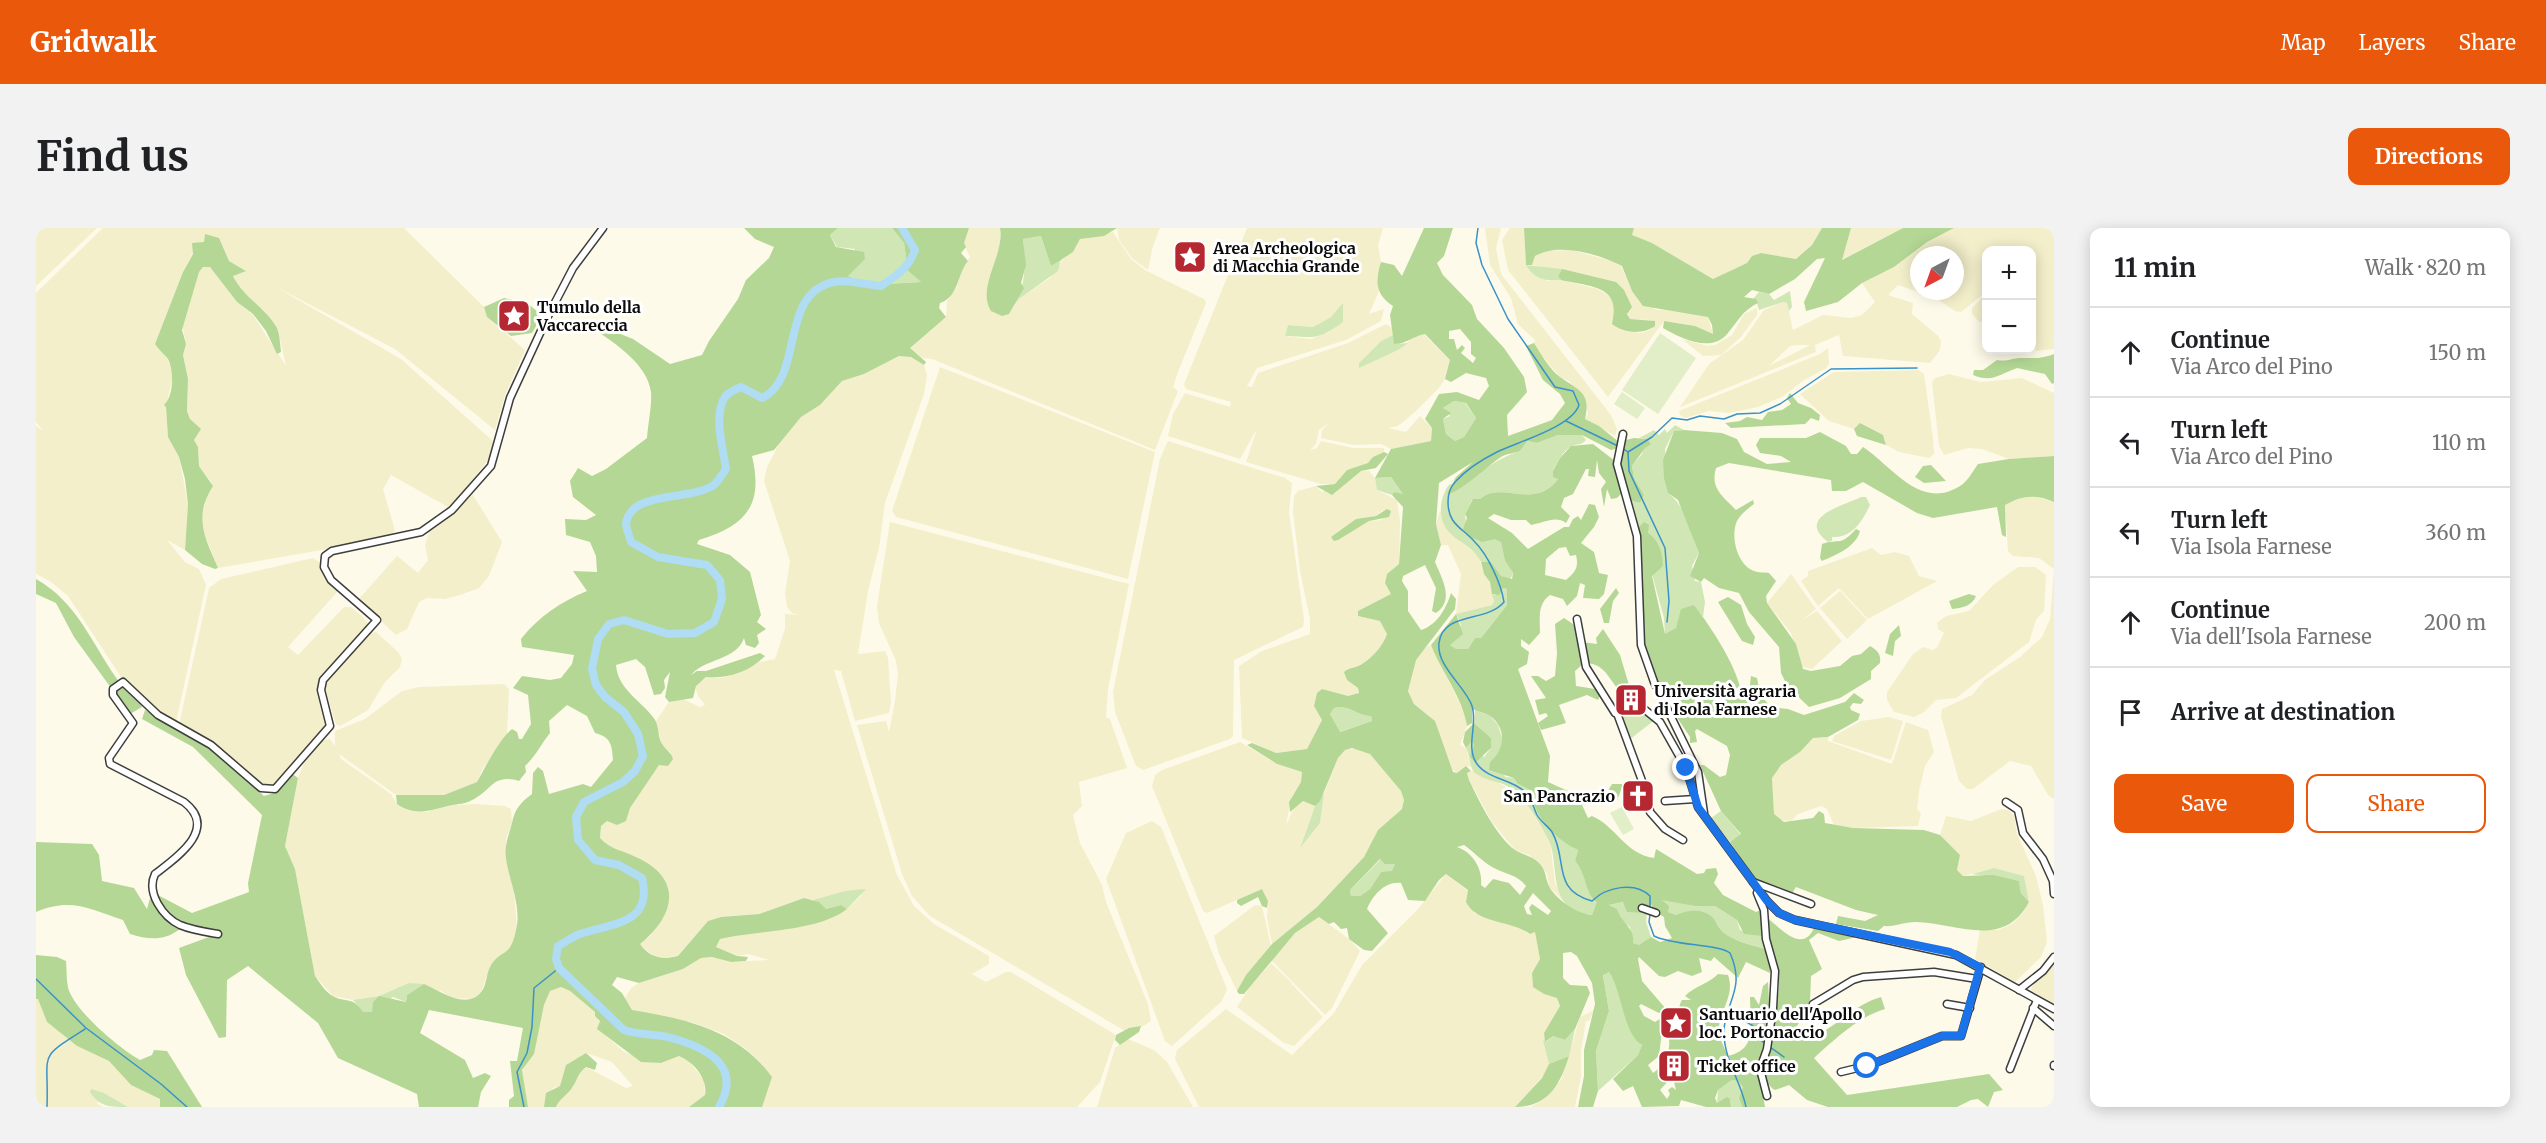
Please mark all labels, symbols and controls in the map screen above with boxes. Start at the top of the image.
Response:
text: Gridwalk [30,24,157,60]
text: Map [2281,29,2326,56]
text: Layers [2359,29,2426,56]
text: Share [2459,29,2516,56]
button: Directions [2348,128,2510,185]
text: Find us [36,130,189,182]
place label: Area Archeologica di Macchia Grande [1212,238,1360,276]
place icon: Area Archeologica di Macchia Grande [1172,239,1208,275]
north arrow [1910,246,1964,300]
map controls [1982,246,2036,354]
button: + [1982,246,2036,300]
text: 11 min [2114,251,2196,284]
text: Walk · 820 m [2365,255,2486,280]
place label: Tumulo della Vaccareccia [536,297,641,335]
place icon: Tumulo della Vaccareccia [496,298,532,334]
button: − [1982,300,2036,354]
text: Continue [2171,326,2270,354]
icon: ahead [2114,336,2147,369]
text: 150 m [2429,340,2486,365]
text: Via Arco del Pino [2171,354,2333,379]
text: Turn left [2171,416,2268,444]
icon: left [2114,426,2147,459]
text: 110 m [2432,430,2486,455]
text: Via Arco del Pino [2171,444,2333,469]
text: Turn left [2171,506,2268,534]
icon: left [2114,516,2147,549]
text: 360 m [2425,520,2486,545]
text: Via Isola Farnese [2171,534,2332,559]
text: Continue [2171,596,2270,624]
icon: ahead [2114,606,2147,639]
text: 200 m [2424,610,2486,635]
text: Via dell'Isola Farnese [2171,624,2372,649]
place label: Università agraria di Isola Farnese [1654,681,1796,719]
building icon: Università agraria di Isola Farnese [1613,682,1649,718]
icon: arrive [2114,696,2147,729]
text: Arrive at destination [2171,698,2395,726]
route end [1672,754,1698,780]
button: Save [2114,774,2294,833]
button: Share [2306,774,2486,833]
church icon: San Pancrazio [1620,778,1656,814]
place label: San Pancrazio [1503,786,1615,806]
place label: Santuario dell'Apollo loc. Portonaccio [1699,1004,1863,1042]
place icon: Santuario dell'Apollo loc. Portonaccio [1658,1005,1694,1041]
building icon: Ticket office [1656,1048,1692,1084]
route start [1853,1052,1879,1078]
place label: Ticket office [1697,1056,1796,1076]

